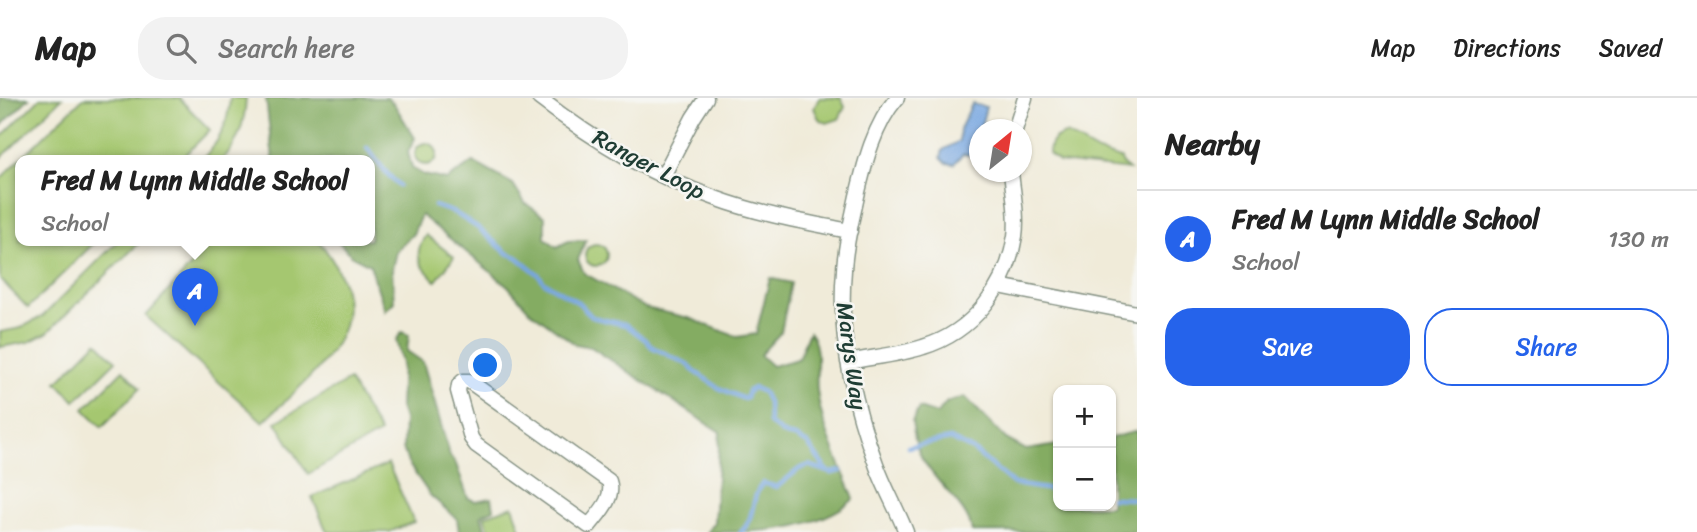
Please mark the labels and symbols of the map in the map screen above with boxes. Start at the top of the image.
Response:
street label: Ranger Loop [585,118,713,211]
north arrow [969,119,1032,182]
pin: A [172,268,218,326]
street label: Marys Way [824,299,879,413]
your location [468,348,502,382]

